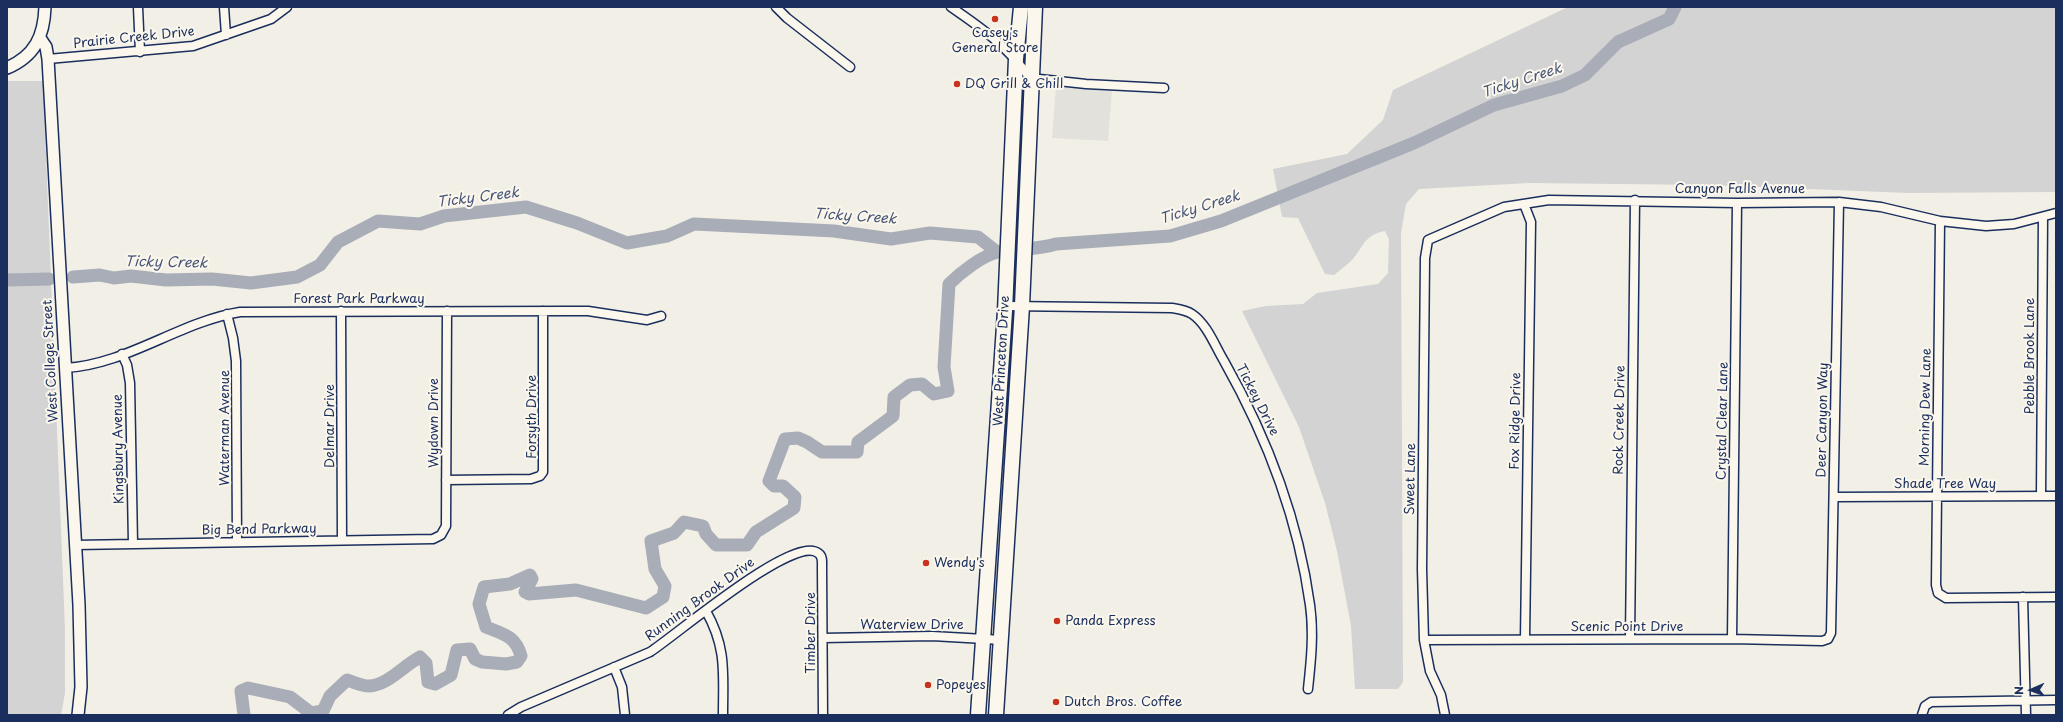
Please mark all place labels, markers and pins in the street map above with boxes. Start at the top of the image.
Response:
marker: Casey's General Store [990,14,1000,24]
place label: Casey's General Store [952,25,1038,56]
place label: DQ Grill & Chill [965,76,1063,92]
marker: DQ Grill & Chill [952,79,962,89]
place label: Wendy's [934,555,985,571]
marker: Wendy's [921,558,931,568]
place label: Panda Express [1065,613,1156,629]
marker: Panda Express [1052,616,1062,626]
place label: Popeyes [936,677,986,693]
marker: Popeyes [923,680,933,690]
place label: Dutch Bros. Coffee [1064,694,1182,710]
marker: Dutch Bros. Coffee [1051,697,1061,707]

